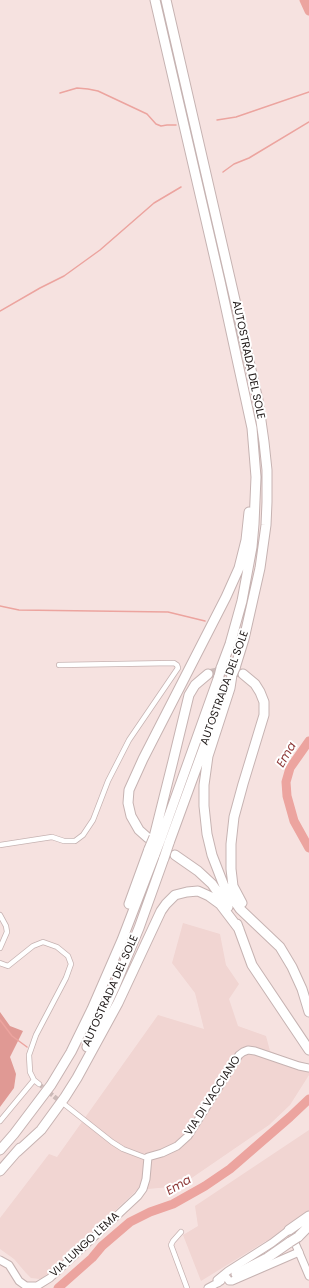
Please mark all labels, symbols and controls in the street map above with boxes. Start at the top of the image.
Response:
street label: AUTOSTRADA DEL SOLE [229,300,267,420]
street label: AUTOSTRADA DEL SOLE [198,629,252,747]
water label: Ema [274,740,300,770]
street label: AUTOSTRADA DEL SOLE [80,933,142,1049]
street label: VIA DI VACCIANO [182,1054,244,1138]
water label: Ema [164,1173,194,1199]
street label: VIA LUNGO L'EMA [48,1210,122,1280]

